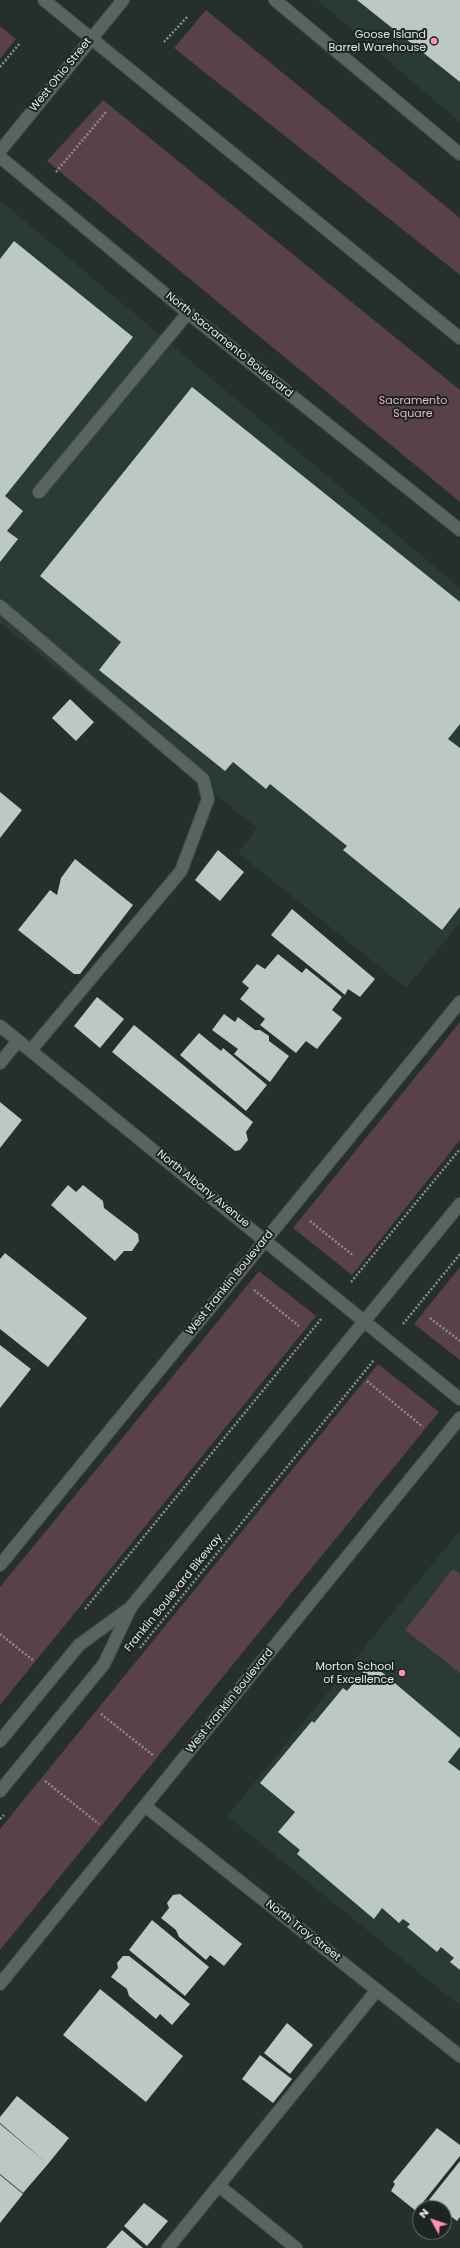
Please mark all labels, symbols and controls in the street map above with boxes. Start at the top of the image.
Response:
place label: Goose Island Barrel Warehouse [328,28,426,54]
street label: West Ohio Street [27,36,95,114]
marker: Goose Island Barrel Warehouse [429,36,439,46]
street label: North Sacramento Boulevard [163,290,295,400]
park label: Sacramento Square [379,394,447,420]
street label: North Albany Avenue [154,1148,252,1230]
street label: West Franklin Boulevard [184,1228,276,1338]
street label: Franklin Boulevard Bikeway [122,1531,226,1655]
street label: West Franklin Boulevard [184,1646,276,1756]
place label: Morton School of Excellence [315,1660,394,1686]
marker: Morton School of Excellence [397,1668,407,1678]
street label: North Troy Street [263,1898,343,1964]
north arrow [412,2200,452,2240]
text: N [415,2205,432,2221]

